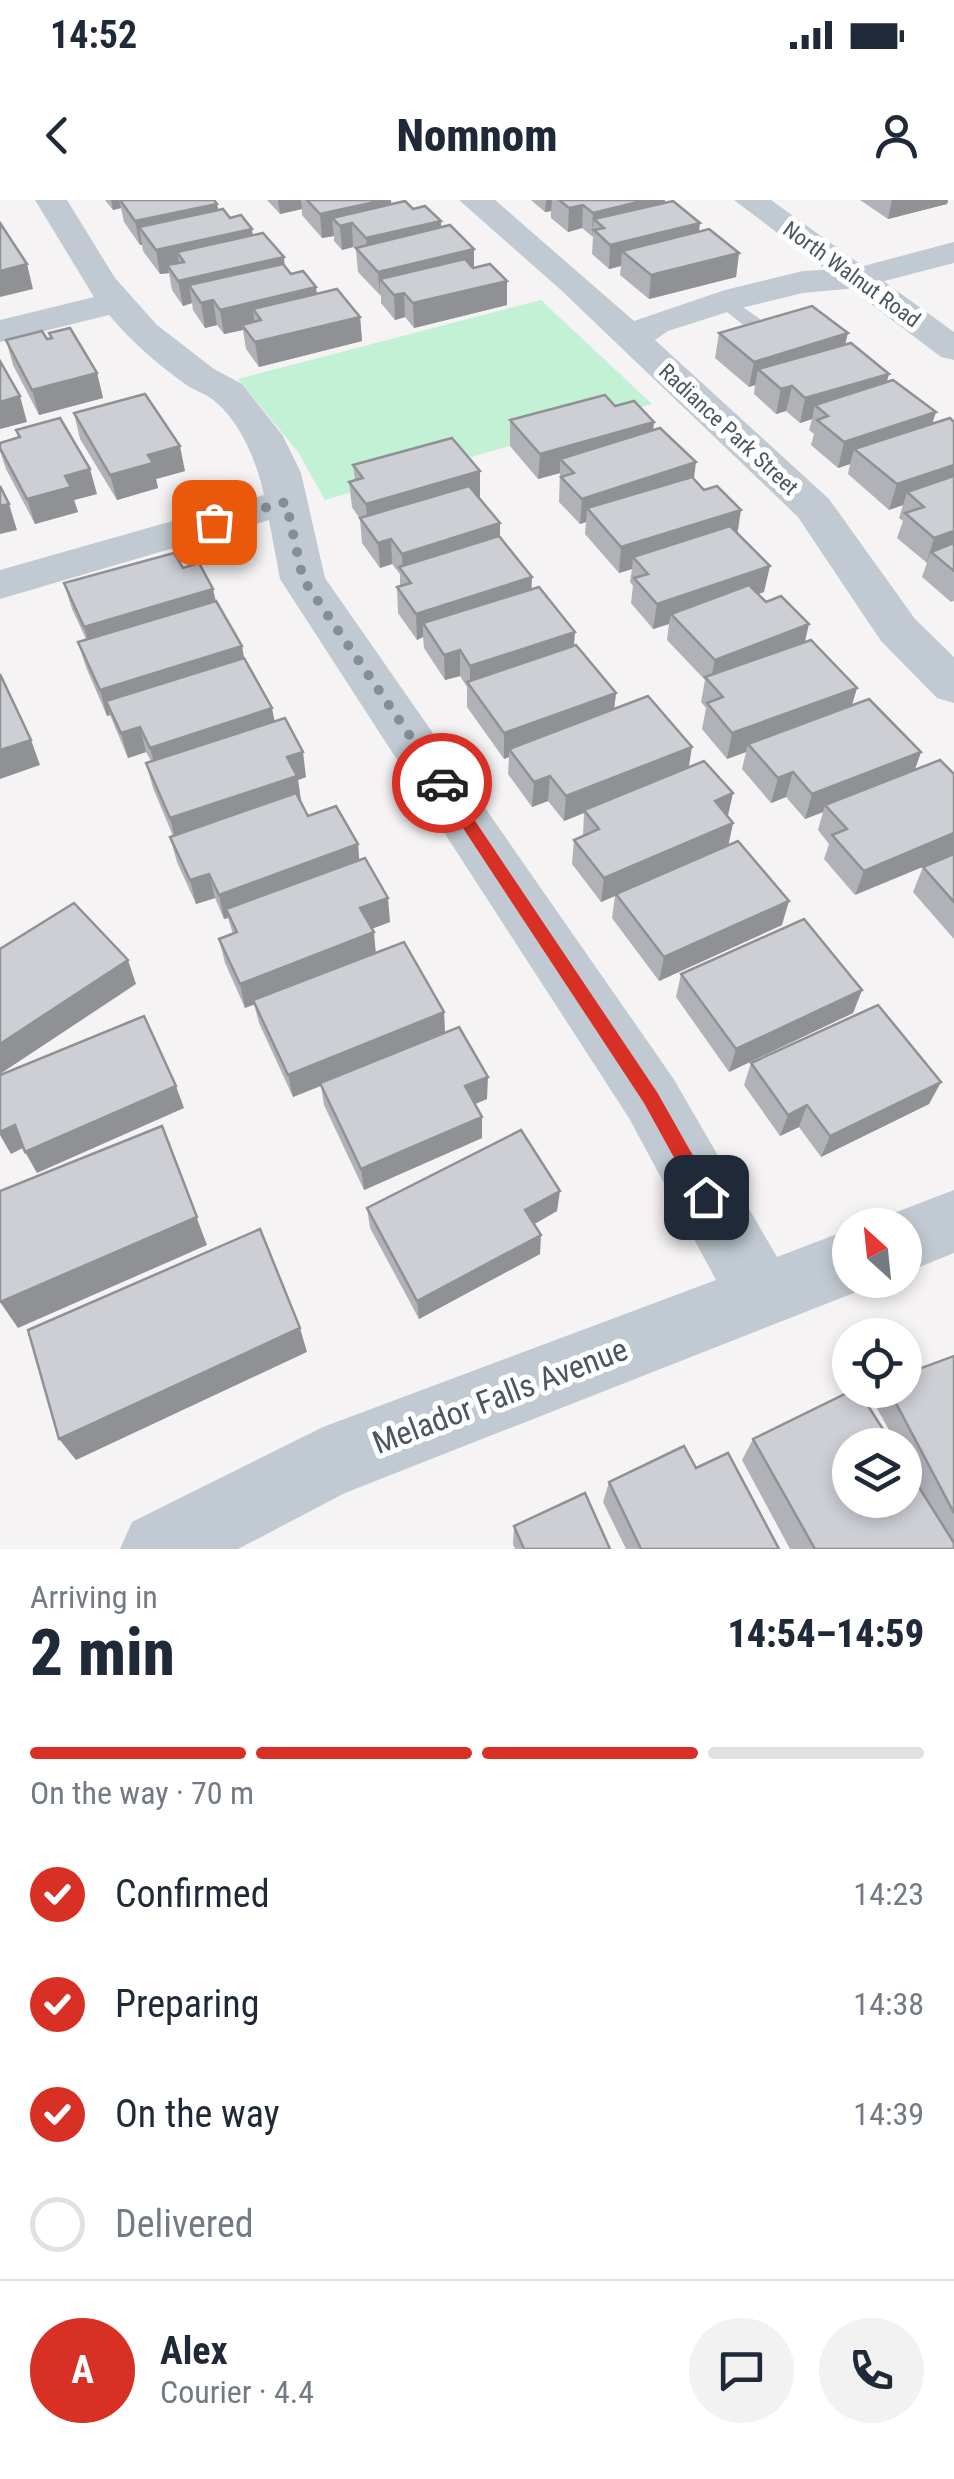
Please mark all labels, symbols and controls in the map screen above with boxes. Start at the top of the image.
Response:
text: 14:52 [50,13,137,57]
icon: back [30,108,85,163]
icon: person [869,108,924,163]
text: Nomnom [397,109,557,162]
street label: North Walnut Road [778,216,925,332]
street label: Radiance Park Street [654,359,803,500]
pin [172,480,257,565]
icon: bag [187,495,242,550]
courier [392,733,492,833]
icon: car [415,756,470,811]
pin [664,1155,749,1240]
icon: home [679,1170,734,1225]
north arrow [832,1208,922,1298]
map controls [832,1208,922,1518]
button: locate [832,1318,922,1408]
street label: Melador Falls Avenue [367,1330,633,1462]
button: layers [832,1428,922,1518]
text: Arriving in [30,1578,158,1616]
text: 14:54–14:59 [727,1612,924,1656]
text: 2 min [30,1615,175,1691]
text: On the way · 70 m [30,1774,254,1812]
icon: check [30,1867,85,1922]
text: Confirmed [115,1872,270,1916]
text: 14:23 [853,1875,924,1913]
icon: check [30,1977,85,2032]
text: Preparing [115,1982,260,2026]
text: 14:38 [853,1985,924,2023]
icon: check [30,2087,85,2142]
text: On the way [115,2092,280,2136]
text: 14:39 [853,2095,924,2133]
text: Delivered [115,2202,254,2246]
button: chat [689,2318,794,2423]
button: phone [819,2318,924,2423]
text: Alex [160,2329,228,2373]
text: A [71,2348,94,2392]
text: Courier · 4.4 [160,2373,314,2411]

